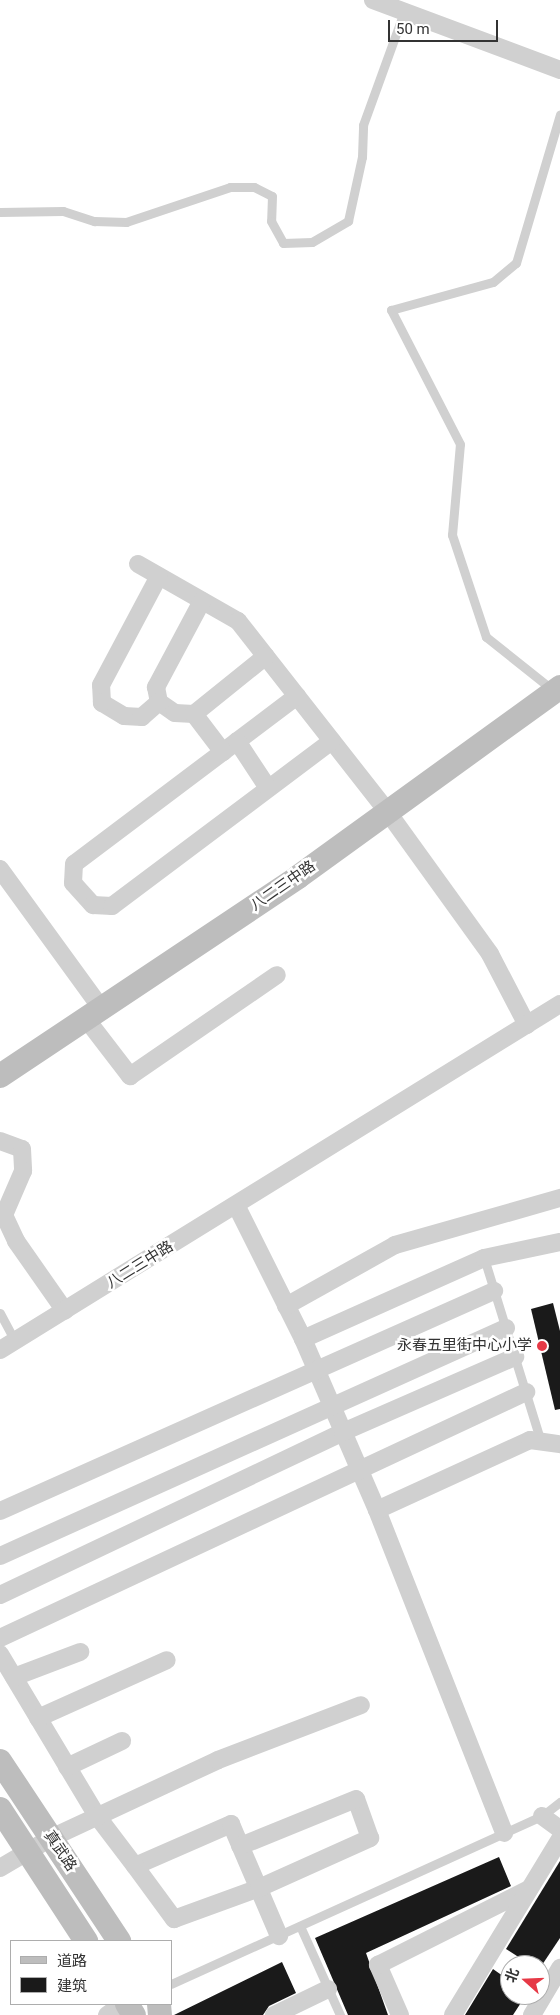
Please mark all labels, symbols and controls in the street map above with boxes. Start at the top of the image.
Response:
scale bar [390,10,500,42]
text: 50 m [396,20,430,38]
street label: 八二三中路 [247,857,319,915]
street label: 八二三中路 [103,1237,177,1293]
place label: 永春五里街中心小学 [397,1337,532,1355]
marker: 永春五里街中心小学 [536,1340,548,1352]
street label: 真武路 [40,1827,80,1875]
legend [10,1940,172,2005]
text: 道路 [57,1952,87,1970]
north arrow [500,1955,550,2005]
text: 北 [502,1966,522,1985]
text: 建筑 [57,1977,87,1995]

